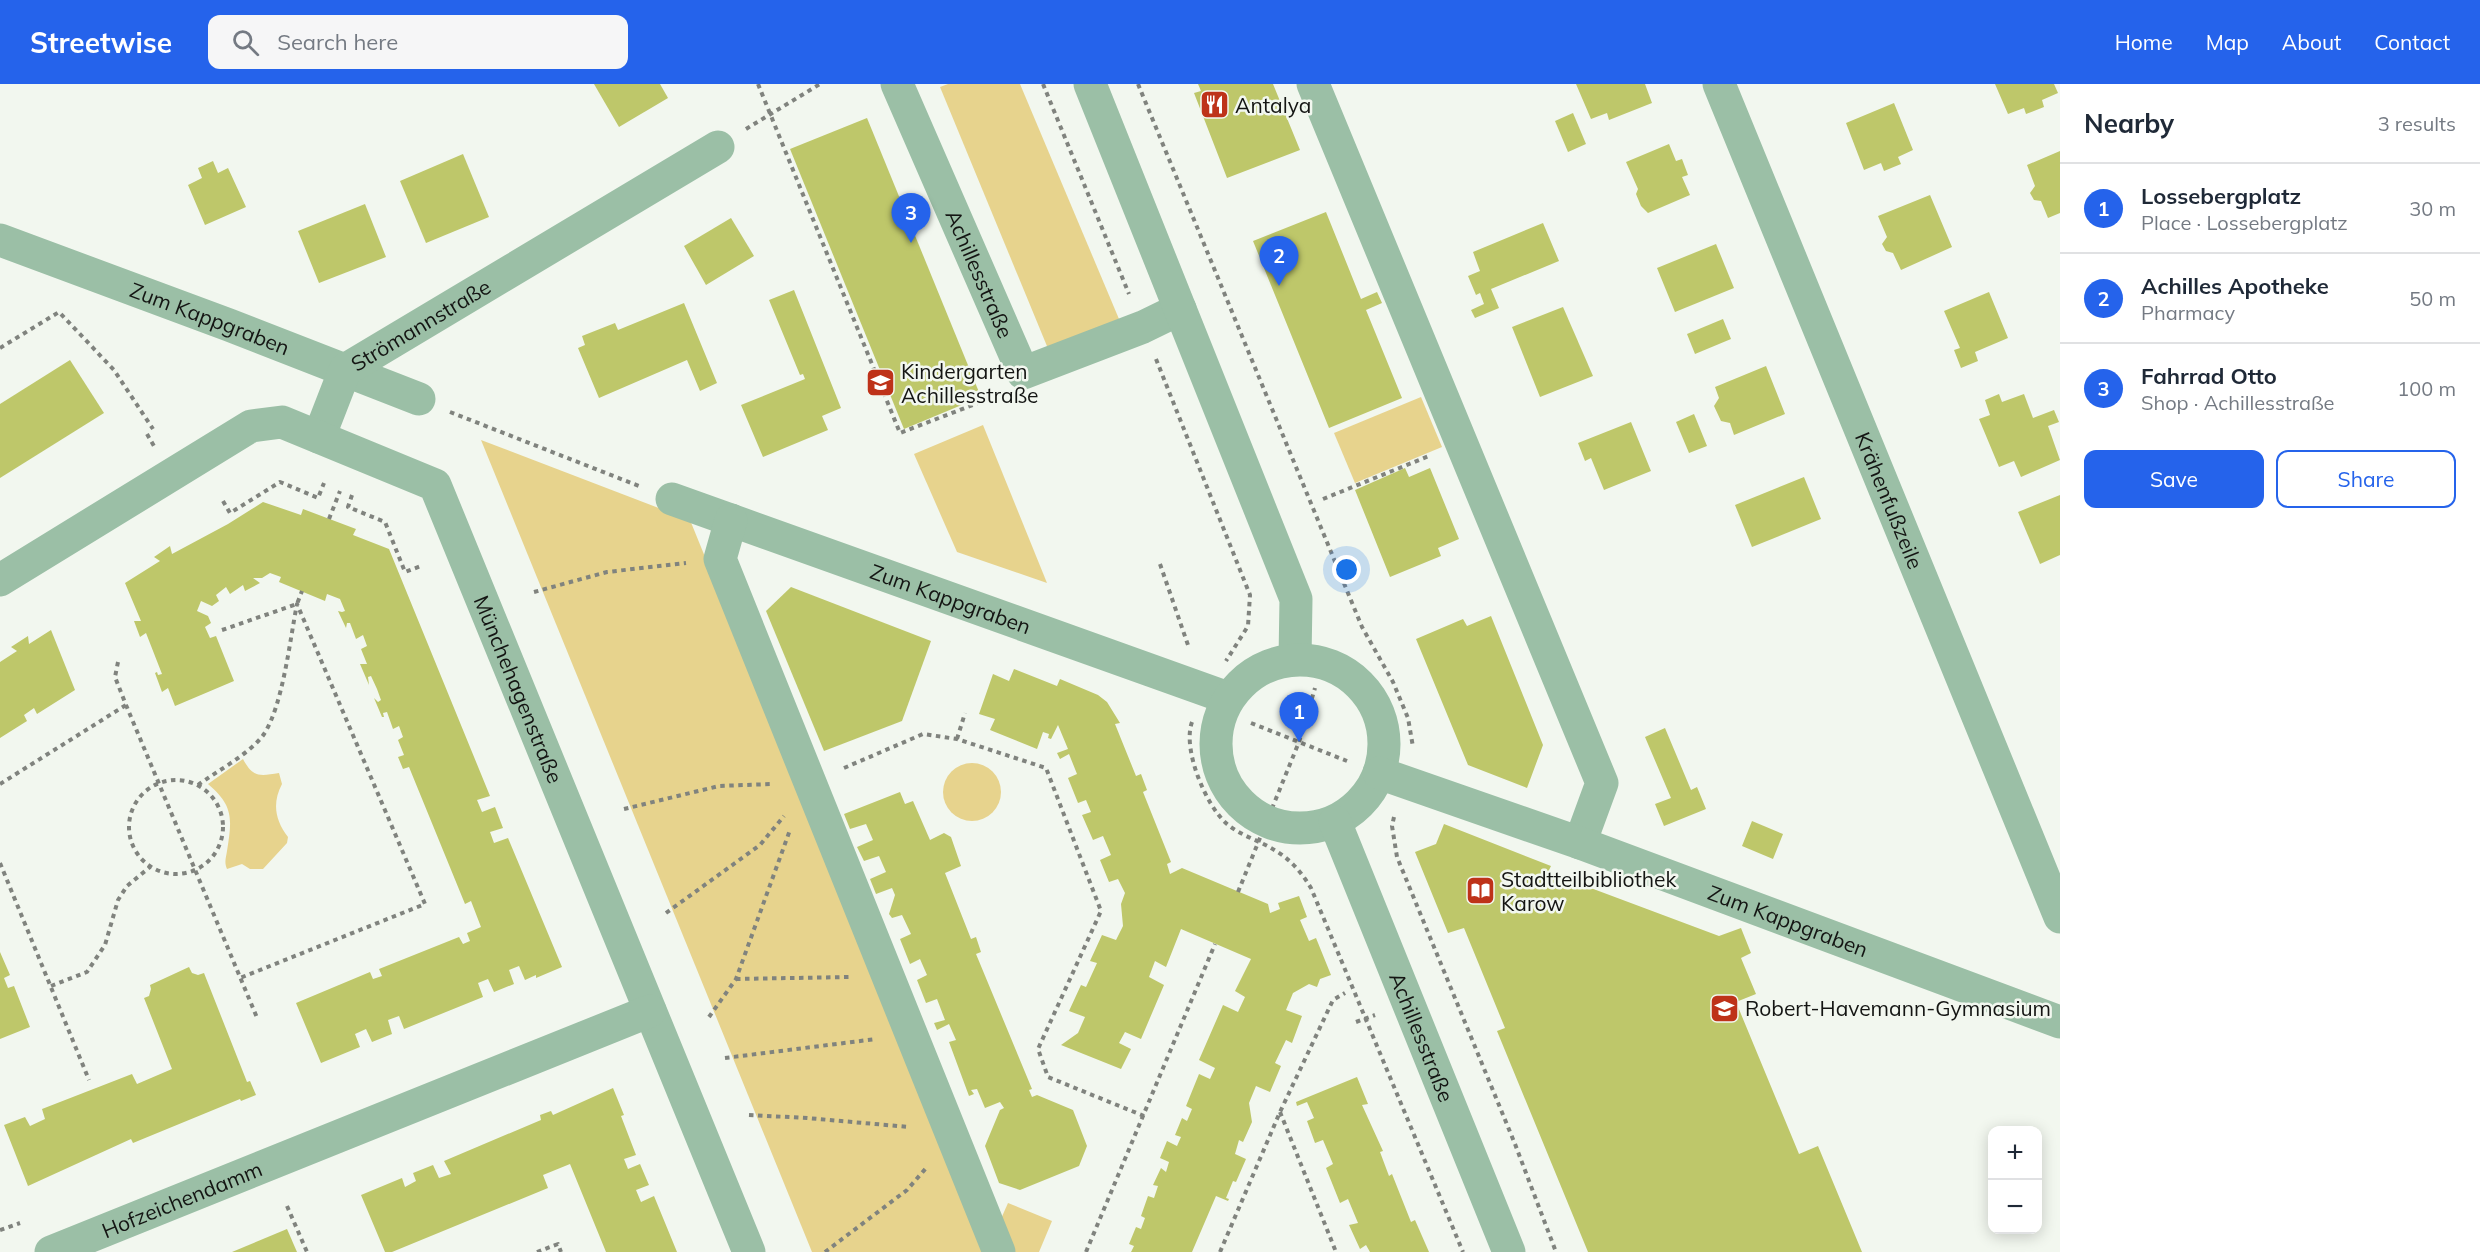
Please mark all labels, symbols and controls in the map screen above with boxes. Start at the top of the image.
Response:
search box [208,15,628,69]
text: Streetwise [30,25,172,60]
icon: search [229,26,262,59]
text: Search here [277,28,398,56]
text: Home [2115,29,2173,55]
text: Map [2206,29,2249,55]
text: About [2282,29,2341,55]
text: Contact [2374,29,2450,55]
restaurant icon: Antalya [1198,89,1230,121]
place label: Antalya [1235,92,1311,118]
text: Nearby [2084,107,2174,140]
text: 3 results [2378,111,2456,136]
text: Lossebergplatz [2141,182,2301,210]
pin: 3 [892,194,930,243]
text: 1 [2098,196,2110,221]
text: 30 m [2409,196,2456,221]
street label: Achillesstraße [940,206,1019,342]
text: Place · Lossebergplatz [2141,210,2348,235]
pin: 2 [1260,236,1298,286]
text: Achilles Apotheke [2141,272,2329,300]
street label: Strömannstraße [346,273,495,377]
street label: Zum Kappgraben [126,276,293,360]
text: 2 [2098,286,2110,311]
text: 50 m [2409,286,2456,311]
text: Pharmacy [2141,300,2235,325]
place label: Kindergarten Achillesstraße [901,358,1038,408]
text: Fahrrad Otto [2141,362,2277,390]
school or university icon: Kindergarten Achillesstraße [864,367,896,399]
text: 3 [2098,376,2110,401]
text: 100 m [2397,376,2456,401]
text: Shop · Achillesstraße [2141,390,2335,415]
street label: Krähenfußzeile [1850,428,1929,573]
button: Save [2084,450,2264,508]
button: Share [2276,450,2456,508]
your location [1332,555,1361,584]
street label: Zum Kappgraben [867,558,1034,639]
street label: Münchehagenstraße [469,592,569,787]
pin: 1 [1280,692,1318,742]
place label: Stadtteilbibliothek Karow [1501,866,1676,916]
library icon: Stadtteilbibliothek Karow [1464,875,1496,907]
street label: Zum Kappgraben [1705,879,1872,962]
street label: Achillesstraße [1384,968,1460,1106]
school or university icon: Robert-Havemann-Gymnasium [1708,992,1740,1024]
place label: Robert-Havemann-Gymnasium [1745,995,2051,1021]
map controls [1988,1126,2042,1234]
button: + [1988,1126,2042,1180]
street label: Hofzeichendamm [98,1155,266,1243]
button: − [1988,1180,2042,1234]

